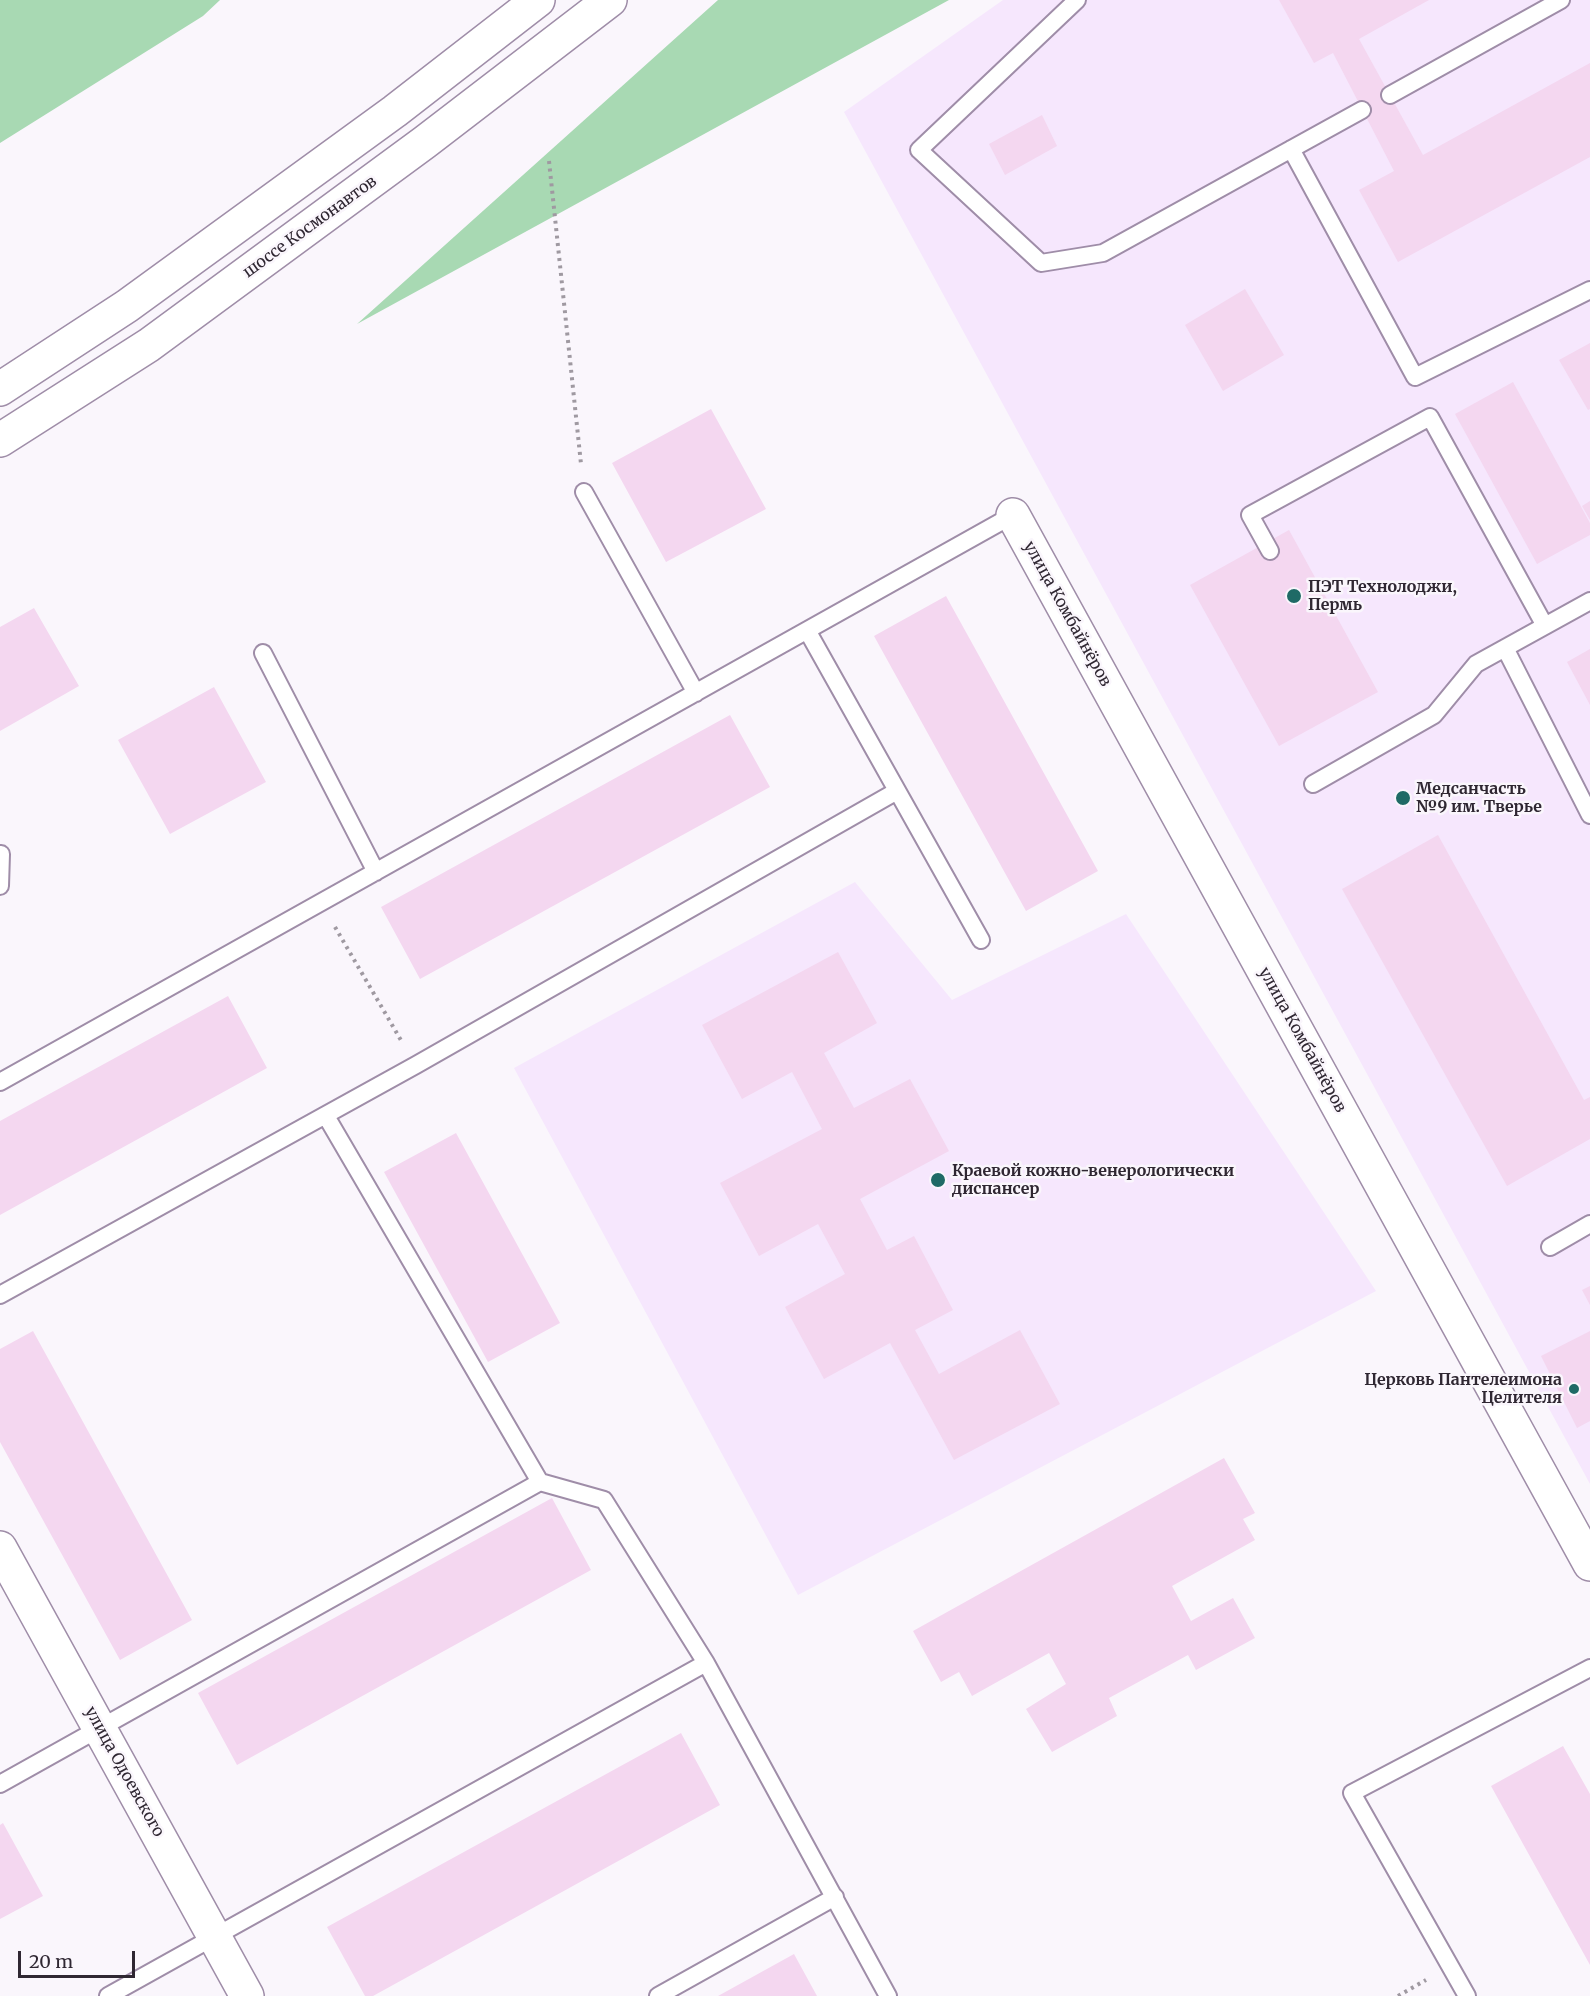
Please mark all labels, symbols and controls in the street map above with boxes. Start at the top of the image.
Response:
street label: шоссе Космонавтов [239,172,381,282]
street label: улица Комбайнёров [1019,538,1115,690]
place label: ПЭТ Технолоджи, Пермь [1308,577,1457,615]
marker: ПЭТ Технолоджи, Пермь [1285,587,1303,605]
place label: Медсанчасть №9 им. Тверье [1416,779,1542,817]
marker: Медсанчасть №9 им. Тверье [1394,789,1412,807]
street label: улица Комбайнёров [1254,964,1350,1116]
place label: Краевой кожно-венерологически диспансер [952,1161,1234,1199]
marker: Краевой кожно-венерологически диспансер [929,1171,947,1189]
place label: Церковь Пантелеимона Целителя [1364,1370,1562,1408]
marker: Церковь Пантелеимона Целителя [1567,1382,1581,1396]
street label: улица Одоевского [80,1704,168,1840]
scale bar [21,1939,138,1977]
text: 20 m [29,1950,73,1973]

